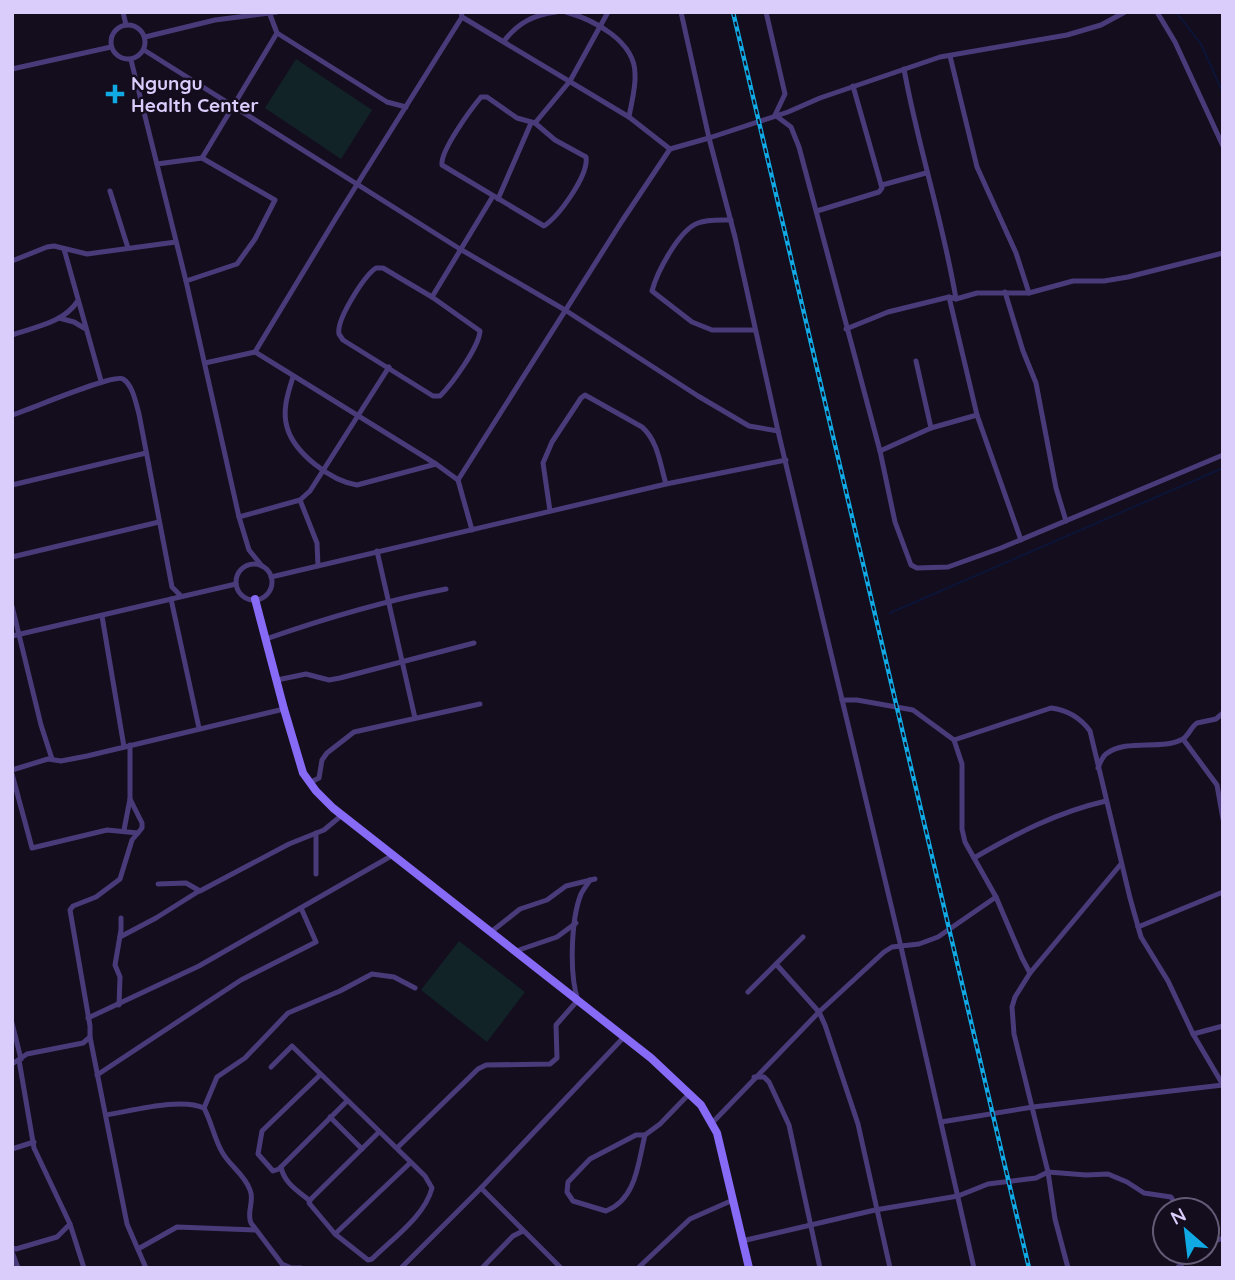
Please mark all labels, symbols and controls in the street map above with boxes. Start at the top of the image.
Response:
place label: Ngungu Health Center [131,71,259,117]
marker: Ngungu Health Center [105,84,125,104]
north arrow [1151,1196,1221,1266]
text: N [1166,1202,1190,1230]

